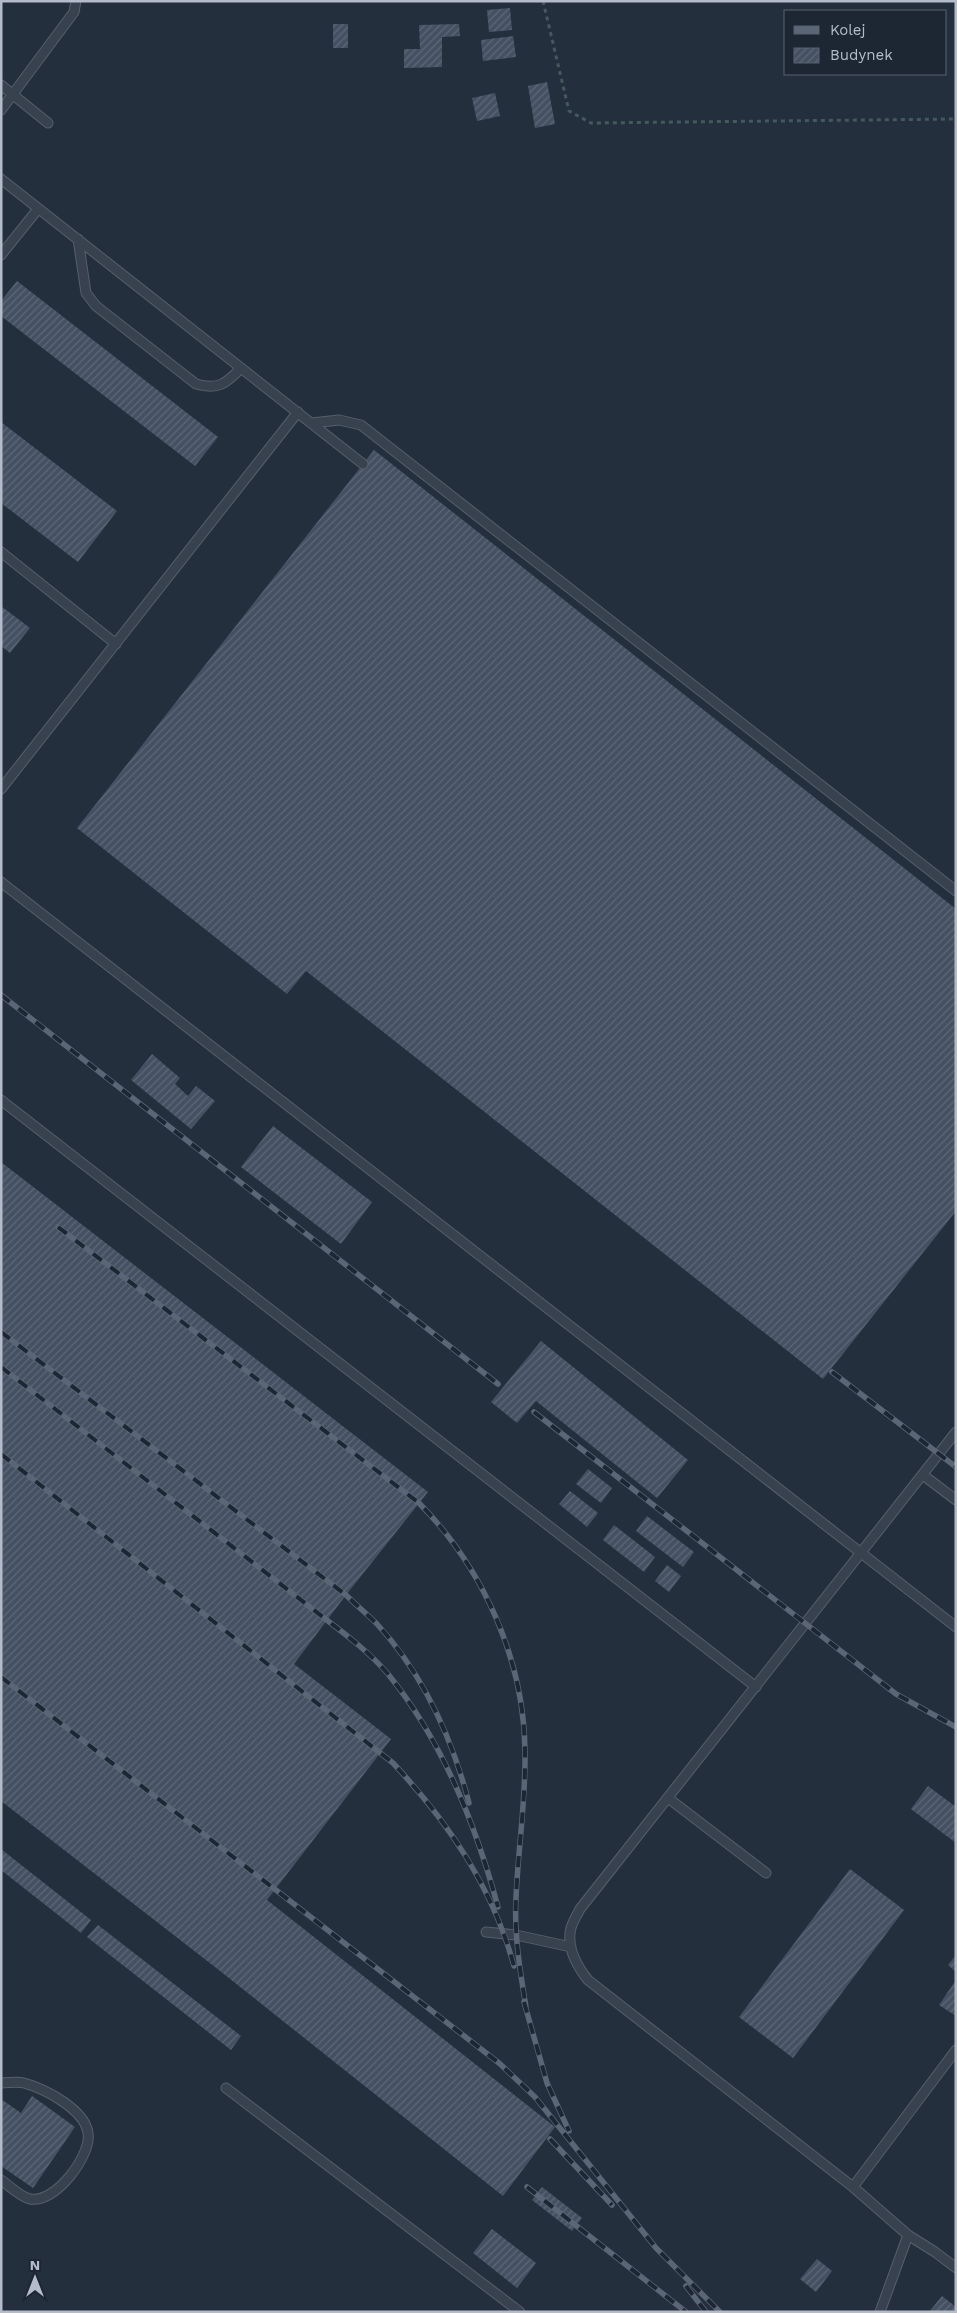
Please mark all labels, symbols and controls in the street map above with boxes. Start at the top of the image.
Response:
legend [784,10,947,75]
text: Kolej [830,21,865,39]
text: Budynek [830,46,893,64]
north arrow [10,2253,60,2303]
text: N [30,2257,40,2273]

